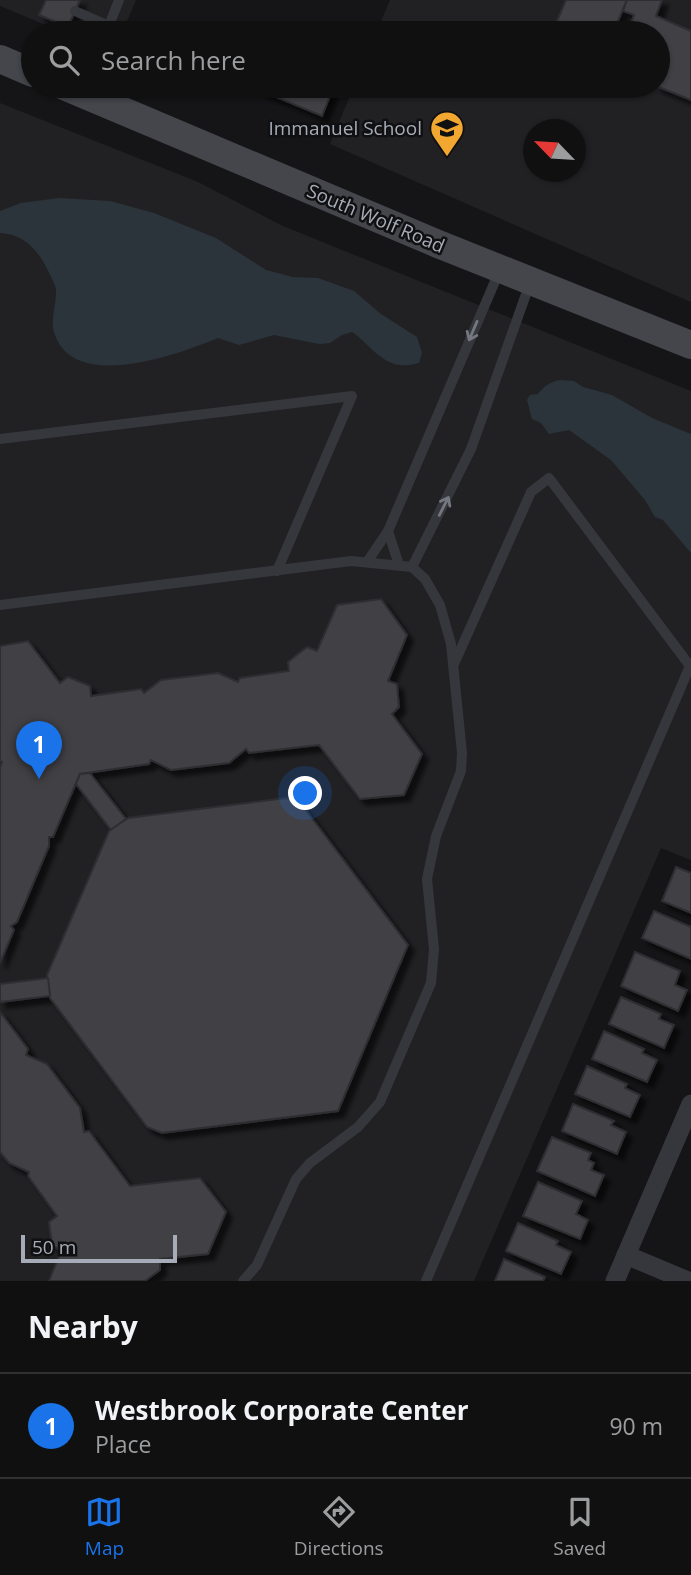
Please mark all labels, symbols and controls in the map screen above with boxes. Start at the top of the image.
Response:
search box [21,21,670,98]
icon: search [45,41,83,79]
text: Search here [101,42,246,78]
school or university icon: Immanuel School [428,109,466,158]
place label: Immanuel School [268,115,422,141]
north arrow [523,119,586,182]
street label: South Wolf Road [303,177,449,259]
one-way arrow [466,320,479,341]
one-way arrow [437,496,451,517]
pin: 1 [16,721,62,779]
your location [288,776,322,810]
scale bar [21,1232,177,1264]
text: 50 m [32,1234,76,1260]
text: Nearby [28,1306,138,1347]
text: Westbrook Corporate Center [95,1392,468,1428]
text: 1 [44,1410,58,1442]
text: 90 m [609,1410,663,1442]
text: Place [95,1428,151,1460]
tab: Map [85,1493,124,1561]
tab: Directions [294,1493,384,1561]
tab: Saved [553,1493,606,1561]

